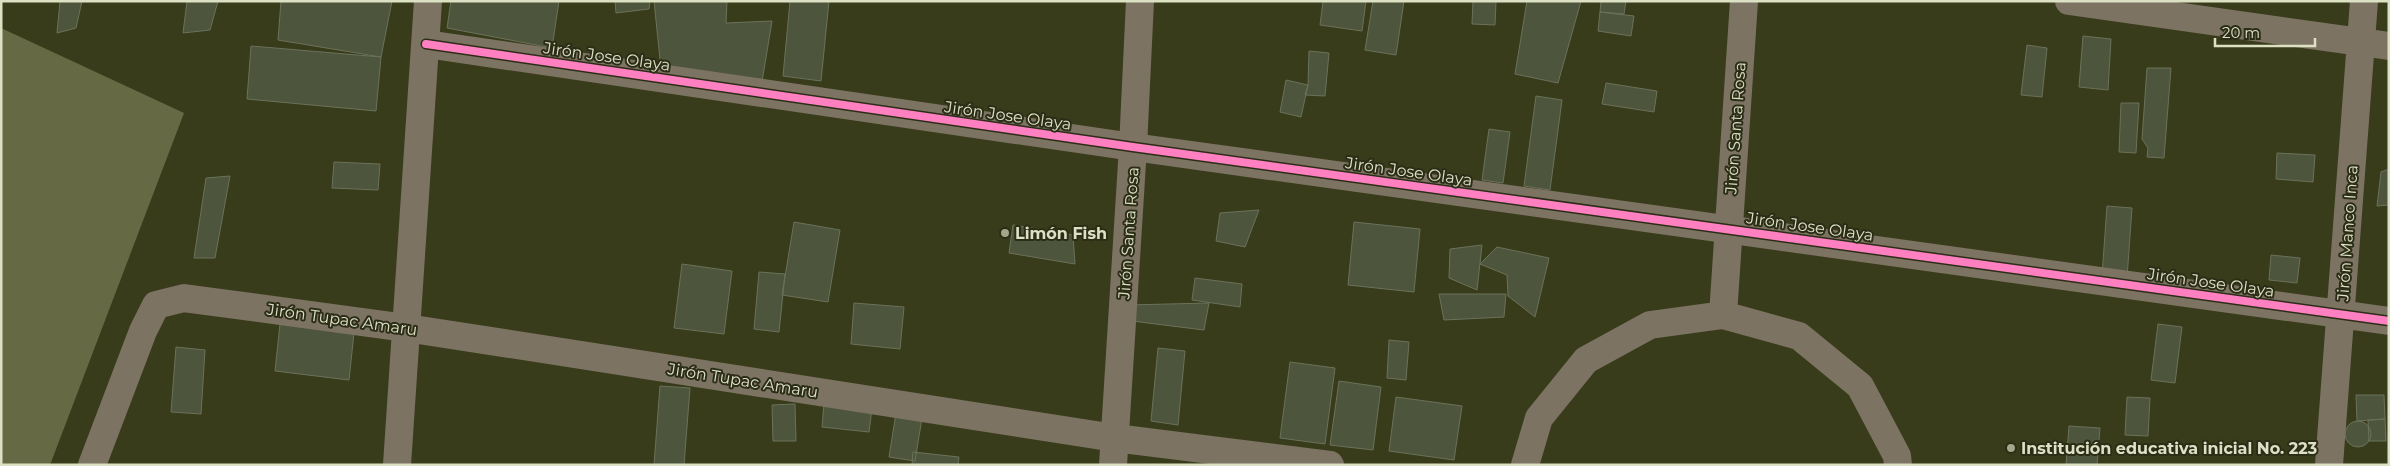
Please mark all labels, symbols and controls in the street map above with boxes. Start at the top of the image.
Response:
scale bar [2215,15,2315,47]
text: 20 m [2222,23,2260,42]
street label: Jirón Jose Olaya [541,38,672,75]
street label: Jirón Santa Rosa [1721,61,1750,196]
street label: Jirón Jose Olaya [942,97,1073,134]
street label: Jirón Jose Olaya [1343,153,1474,190]
street label: Jirón Manco Inca [2333,164,2362,303]
street label: Jirón Santa Rosa [1114,166,1143,301]
street label: Jirón Jose Olaya [1744,208,1875,245]
place label: Limón Fish [1015,224,1107,243]
marker: Limón Fish [999,227,1011,239]
street label: Jirón Jose Olaya [2145,264,2276,301]
street label: Jirón Tupac Amaru [264,299,418,339]
street label: Jirón Tupac Amaru [665,359,819,402]
place label: Institución educativa inicial No. 223 [2021,439,2317,458]
marker: Institución educativa inicial No. 223 [2005,442,2017,454]

